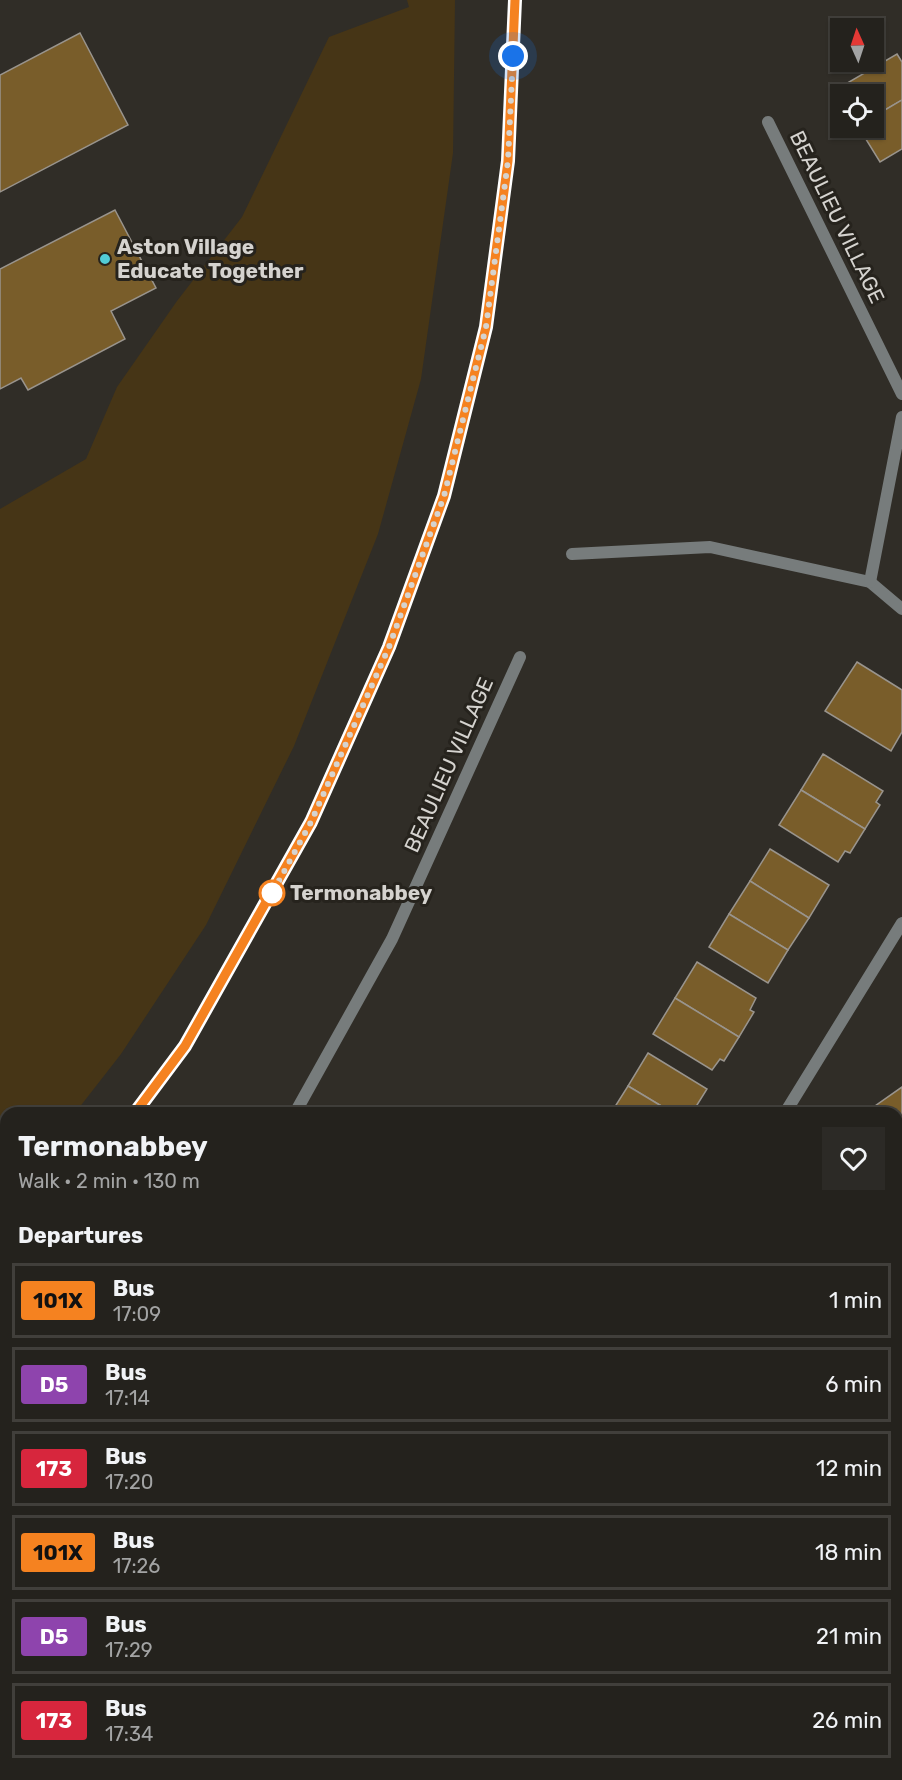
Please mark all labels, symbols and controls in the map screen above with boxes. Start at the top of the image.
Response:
north arrow [830,18,884,72]
map controls [830,18,884,138]
your location [498,41,528,71]
button: locate [830,84,884,138]
street label: BEAULIEU VILLAGE [785,126,890,307]
place label: Aston Village Educate Together [117,234,304,283]
marker: Aston Village Educate Together [98,252,112,266]
street label: BEAULIEU VILLAGE [399,673,498,856]
marker: Termonabbey [259,880,285,906]
place label: Termonabbey [290,880,433,905]
button: heart [822,1127,885,1190]
text: Termonabbey [18,1130,208,1163]
text: Walk · 2 min · 130 m [18,1169,200,1193]
text: Departures [18,1222,143,1249]
text: Bus [113,1275,154,1302]
text: 1 min [829,1287,882,1314]
text: 101X [33,1288,83,1313]
text: 17:09 [113,1302,161,1326]
text: Bus [105,1359,147,1386]
text: 6 min [825,1371,882,1398]
text: D5 [40,1372,68,1397]
text: 17:14 [105,1386,150,1410]
text: Bus [105,1443,147,1470]
text: 12 min [816,1455,882,1482]
text: 173 [36,1456,72,1481]
text: 17:20 [105,1470,153,1494]
text: Bus [113,1527,154,1554]
text: 18 min [815,1539,882,1566]
text: 101X [33,1540,83,1565]
text: 17:26 [113,1554,160,1578]
text: Bus [105,1611,147,1638]
text: 21 min [816,1623,882,1650]
text: D5 [40,1624,68,1649]
text: 17:29 [105,1638,153,1662]
text: Bus [105,1695,147,1722]
text: 26 min [812,1707,882,1734]
text: 173 [36,1708,72,1733]
text: 17:34 [105,1722,153,1746]

